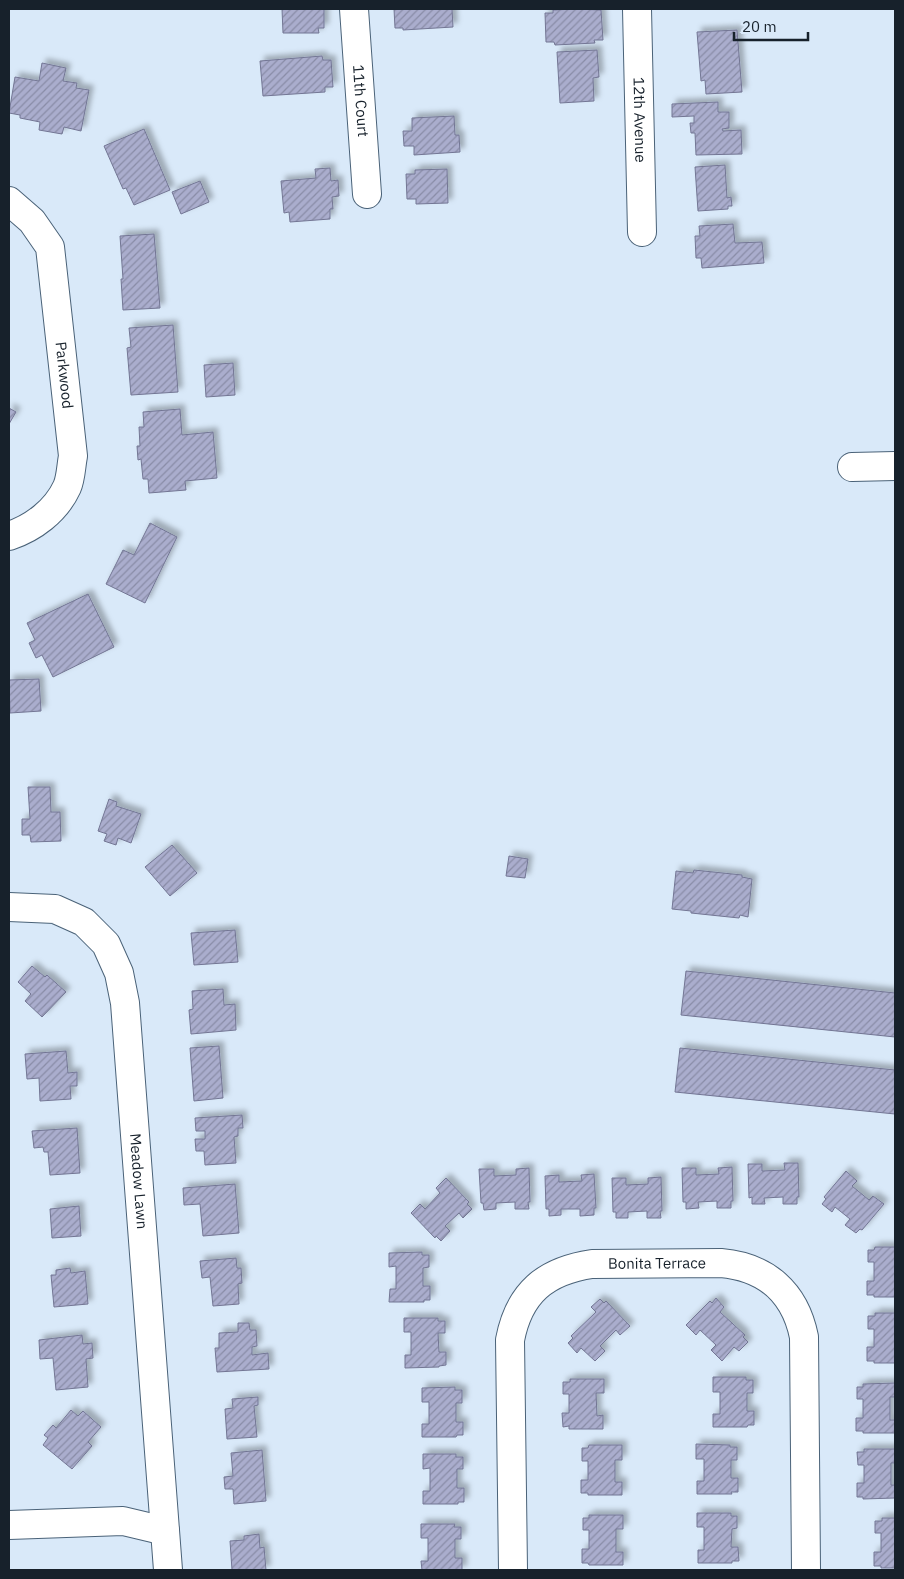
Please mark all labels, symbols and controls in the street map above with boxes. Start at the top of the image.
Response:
scale bar [734,10,808,42]
text: 20 m [742,17,777,36]
street label: 11th Court [349,64,373,138]
street label: 12th Avenue [630,77,650,163]
street label: Parkwood [51,341,78,410]
street label: Meadow Lawn [126,1133,152,1230]
street label: Bonita Terrace [608,1253,706,1273]

